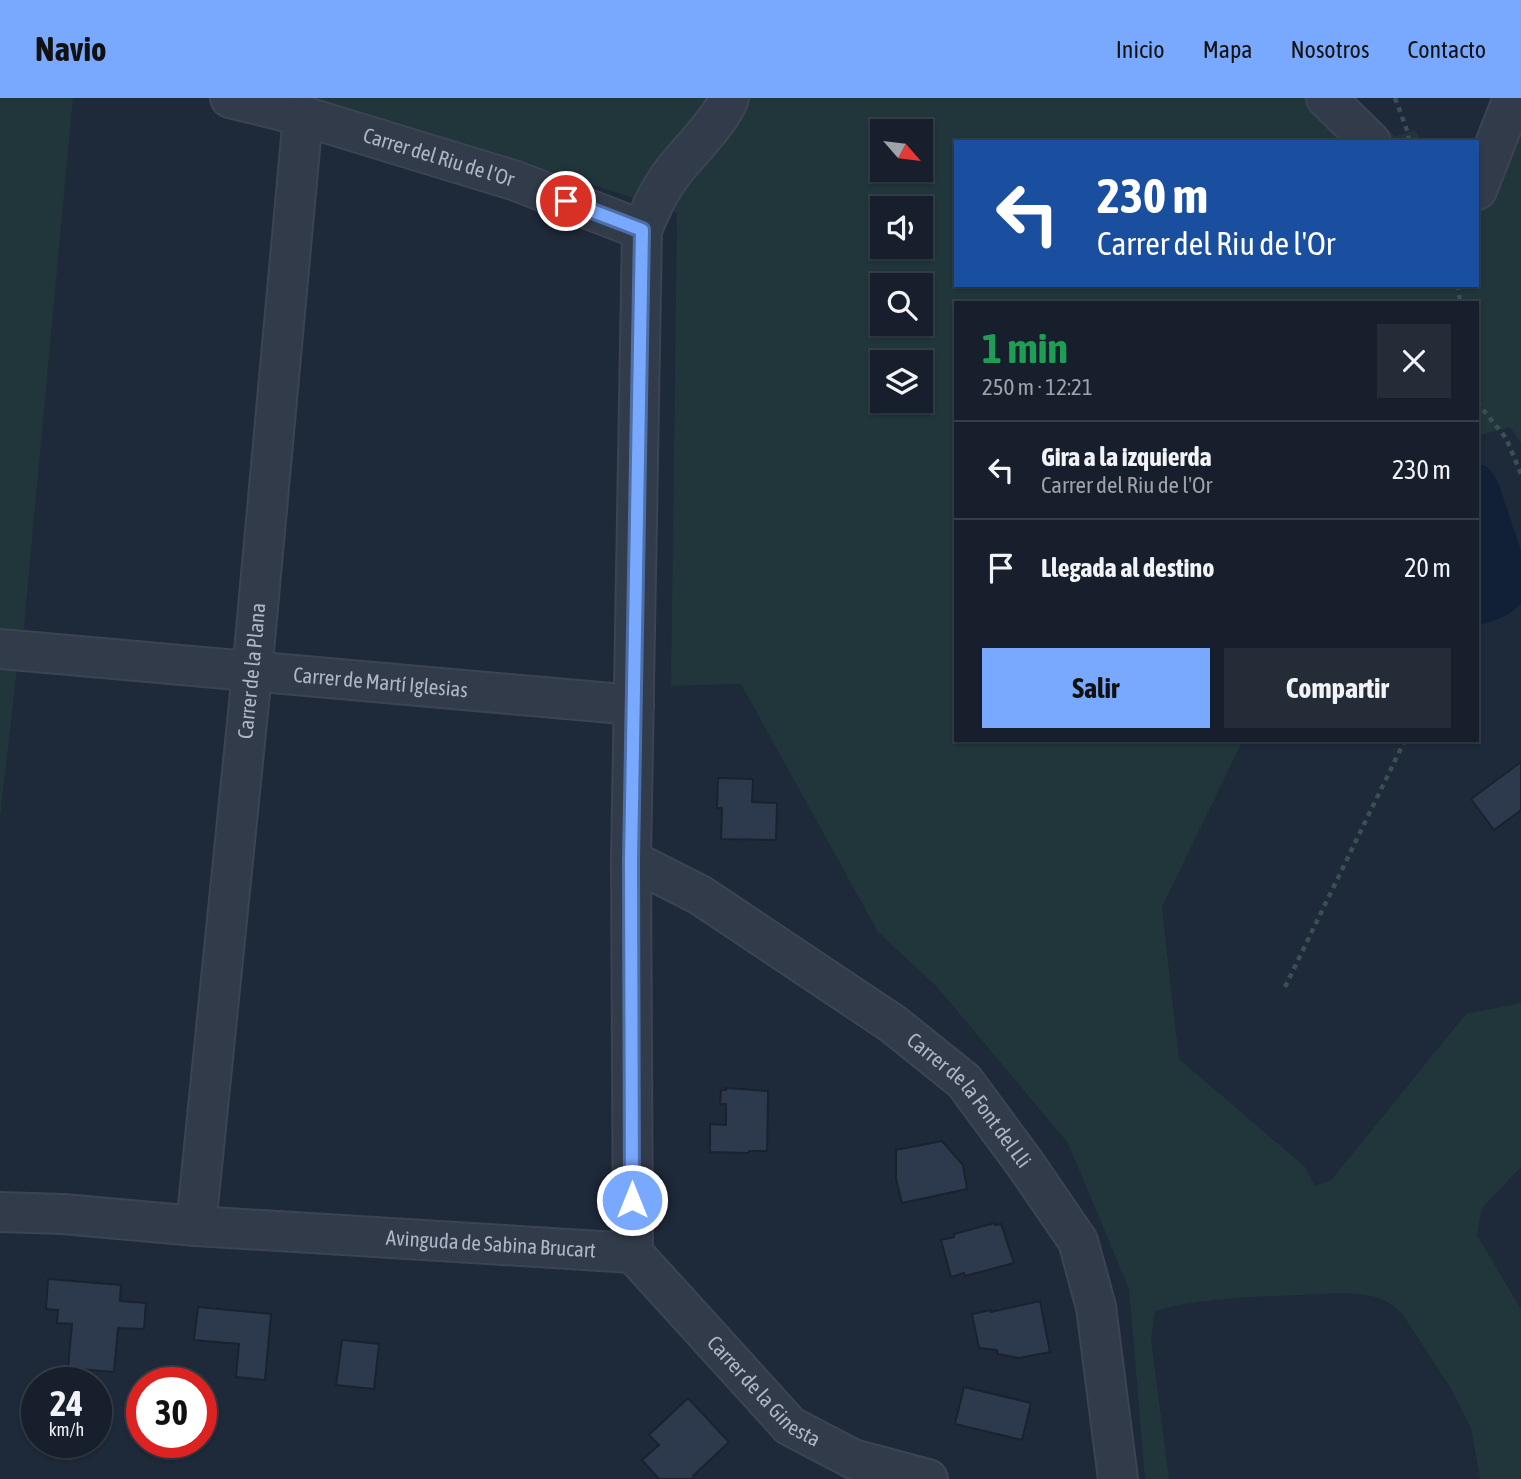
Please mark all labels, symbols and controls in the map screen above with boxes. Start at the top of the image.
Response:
text: Navio [35,30,107,68]
text: Inicio [1116,36,1165,63]
text: Mapa [1203,36,1252,63]
text: Nosotros [1290,36,1369,63]
text: Contacto [1407,36,1486,63]
north arrow [870,119,933,182]
map controls [870,119,933,413]
street label: Carrer del Riu de l'Or [361,122,518,191]
text: 230 m [1097,167,1208,223]
icon: left [982,168,1073,259]
pin [536,171,596,231]
icon: arrive [547,182,585,220]
button: sound [870,196,933,259]
text: Carrer del Riu de l'Or [1097,225,1335,262]
button: search [870,273,933,336]
text: 1 min [982,324,1068,372]
button: close [1377,324,1451,398]
button: layers [870,350,933,413]
text: 250 m · 12:21 [982,374,1093,400]
text: Gira a la izquierda [1041,442,1212,472]
icon: left [982,451,1020,489]
text: 230 m [1392,455,1451,485]
text: Carrer del Riu de l'Or [1041,472,1212,498]
icon: arrive [982,549,1020,587]
text: Llegada al destino [1041,553,1214,583]
text: 20 m [1404,553,1451,583]
street label: Carrer de la Plana [232,602,269,740]
button: Salir [982,648,1210,728]
button: Compartir [1224,648,1451,728]
street label: Carrer de Martí Iglesias [292,662,469,701]
street label: Carrer de la Font del Lli [903,1027,1037,1172]
position arrow [595,1163,669,1237]
street label: Avinguda de Sabina Brucart [385,1225,597,1262]
street label: Carrer de la Ginesta [703,1330,825,1451]
speed limit sign: 30 [126,1367,217,1458]
text: 24 [50,1383,83,1423]
text: km/h [49,1419,84,1440]

